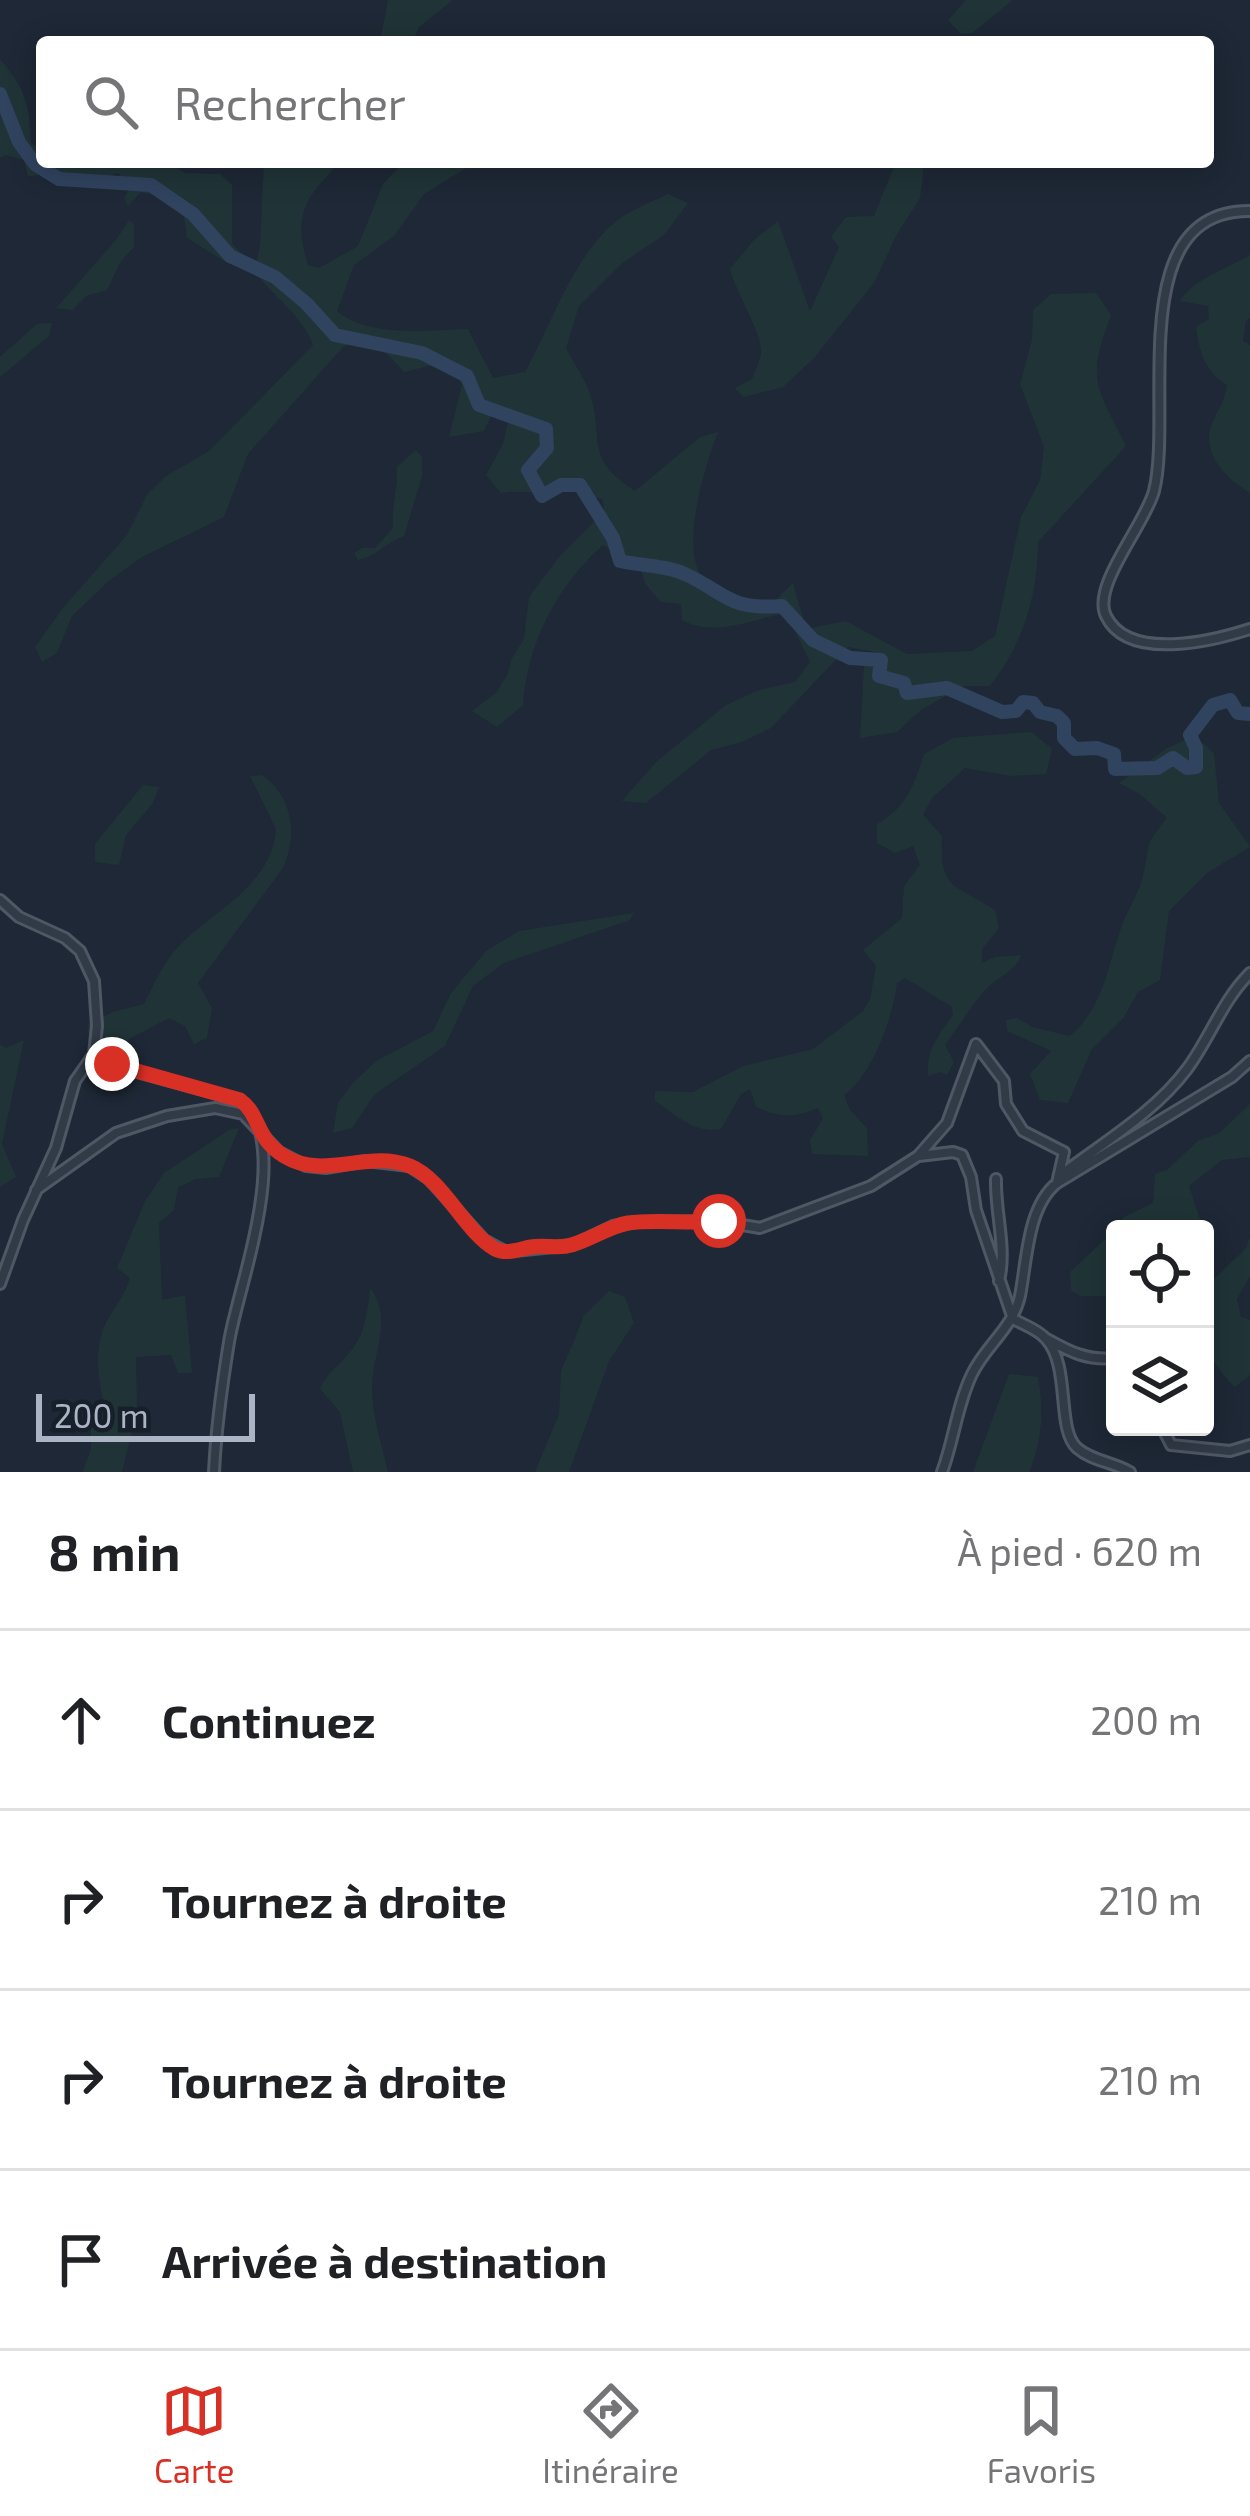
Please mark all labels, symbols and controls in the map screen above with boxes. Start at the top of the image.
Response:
search box [36,36,1214,168]
icon: search [78,69,144,135]
text: Rechercher [174,75,406,129]
route end [85,1037,139,1091]
route start [692,1194,746,1248]
map controls [1106,1220,1214,1436]
button: locate [1106,1220,1214,1328]
button: layers [1106,1328,1214,1436]
scale bar [36,1388,255,1441]
text: 200 m [54,1395,149,1435]
text: 8 min [48,1520,180,1581]
text: À pied · 620 m [957,1527,1202,1574]
icon: ahead [48,1687,114,1753]
text: Continuez [162,1693,376,1747]
text: 200 m [1090,1696,1202,1743]
icon: right [48,1867,114,1933]
text: Tournez à droite [162,1873,507,1927]
text: 210 m [1098,1876,1202,1923]
icon: right [48,2047,114,2113]
text: Tournez à droite [162,2053,507,2107]
text: 210 m [1098,2056,1202,2103]
icon: arrive [48,2227,114,2293]
text: Arrivée à destination [162,2233,607,2287]
tab: Carte [154,2378,234,2490]
tab: Itinéraire [542,2378,679,2490]
tab: Favoris [987,2378,1096,2490]

